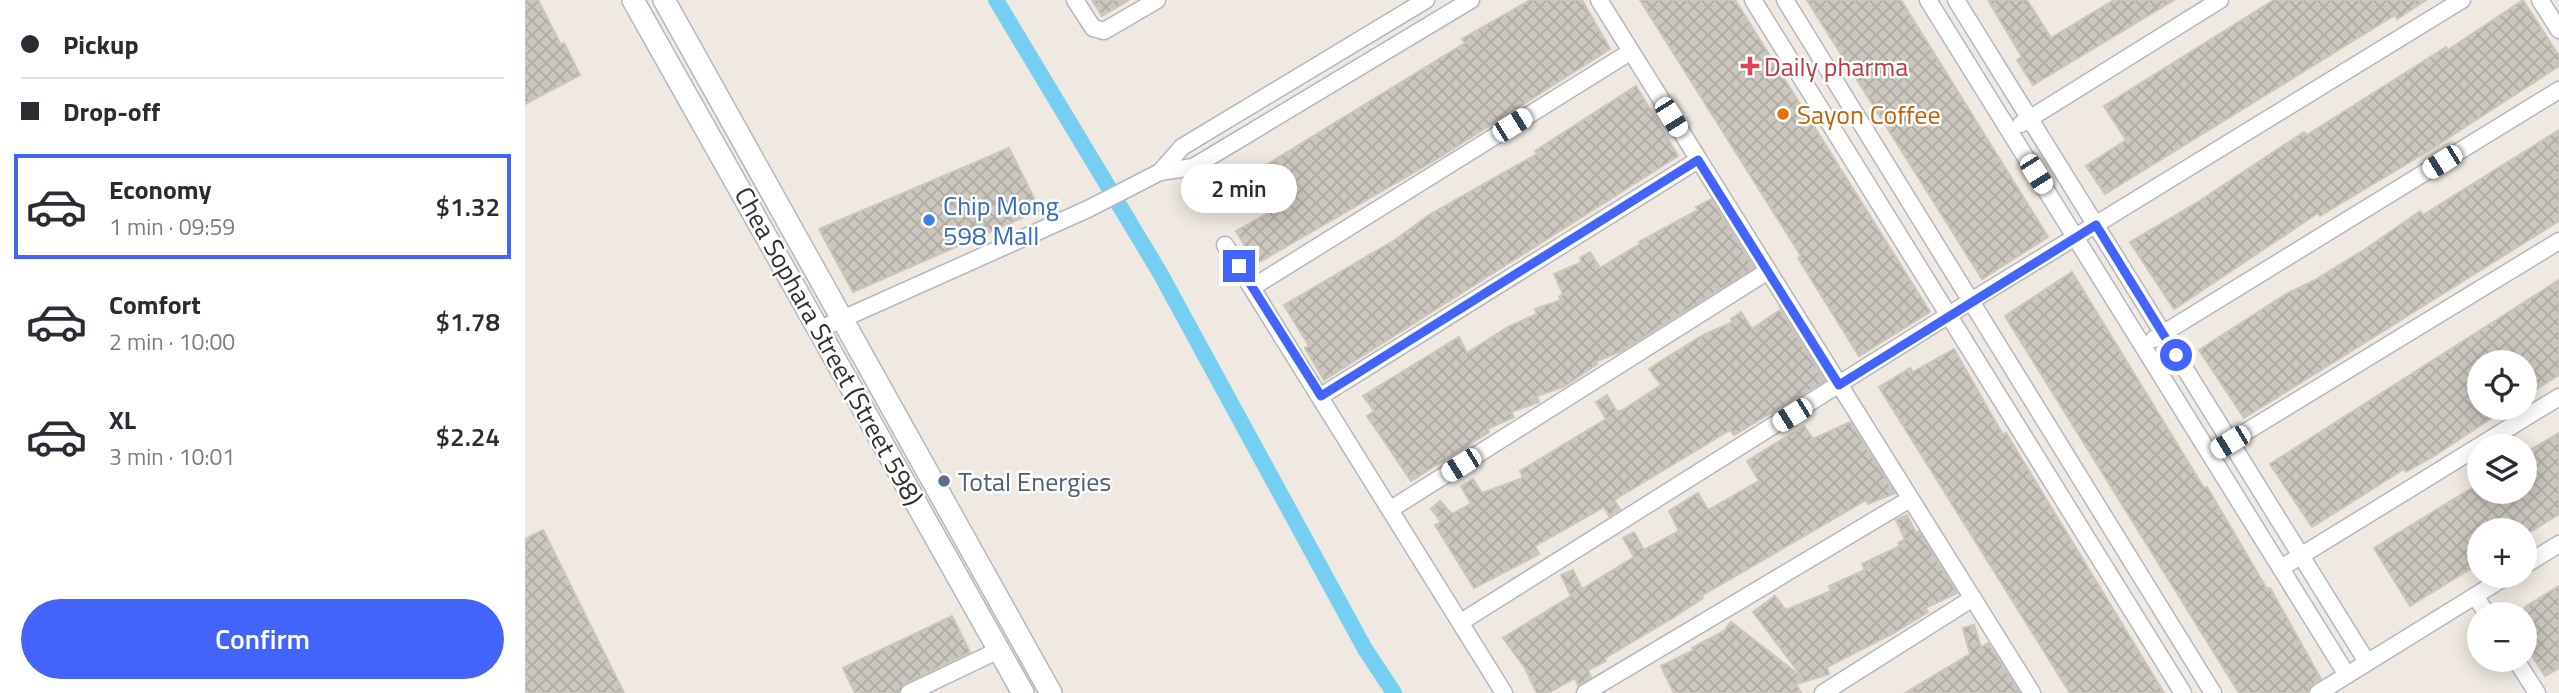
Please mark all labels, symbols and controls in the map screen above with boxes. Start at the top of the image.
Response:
text: Pickup [63,25,139,64]
place label: Daily pharma [1764,47,1908,86]
marker: Daily pharma [1742,58,1758,74]
text: Drop-off [63,92,160,131]
car [1651,94,1692,140]
place label: Sayon Coffee [1797,95,1941,134]
car [1489,105,1536,145]
marker: Sayon Coffee [1775,106,1791,122]
car [2419,142,2466,182]
car [2016,151,2057,197]
callout: 2 min [1181,164,1297,214]
text: Economy [109,170,211,209]
text: 2 min [1211,171,1267,206]
icon: car [25,175,88,238]
street label: Chea Sophara Street (Street 598) [725,179,933,513]
place label: Chip Mong 598 Mall [943,186,1059,255]
text: $1.32 [436,187,500,226]
text: 1 min · 09:59 [109,209,235,244]
marker: Chip Mong 598 Mall [921,212,937,228]
route end [1223,250,1255,282]
text: Comfort [109,285,201,324]
icon: car [25,290,88,353]
text: $1.78 [436,302,500,341]
text: 2 min · 10:00 [109,324,235,359]
route start [2160,339,2192,371]
map controls [2467,350,2537,672]
button: locate [2467,350,2537,420]
car [1769,395,1816,435]
text: XL [109,400,136,439]
icon: car [25,405,88,468]
text: $2.24 [436,417,500,456]
car [2207,422,2254,462]
button: layers [2467,434,2537,504]
text: 3 min · 10:01 [109,439,235,474]
car [1438,445,1485,485]
place label: Total Energies [958,462,1111,501]
marker: Total Energies [936,473,952,489]
button: + [2467,518,2537,588]
button: Confirm [21,599,504,679]
button: − [2467,602,2537,672]

